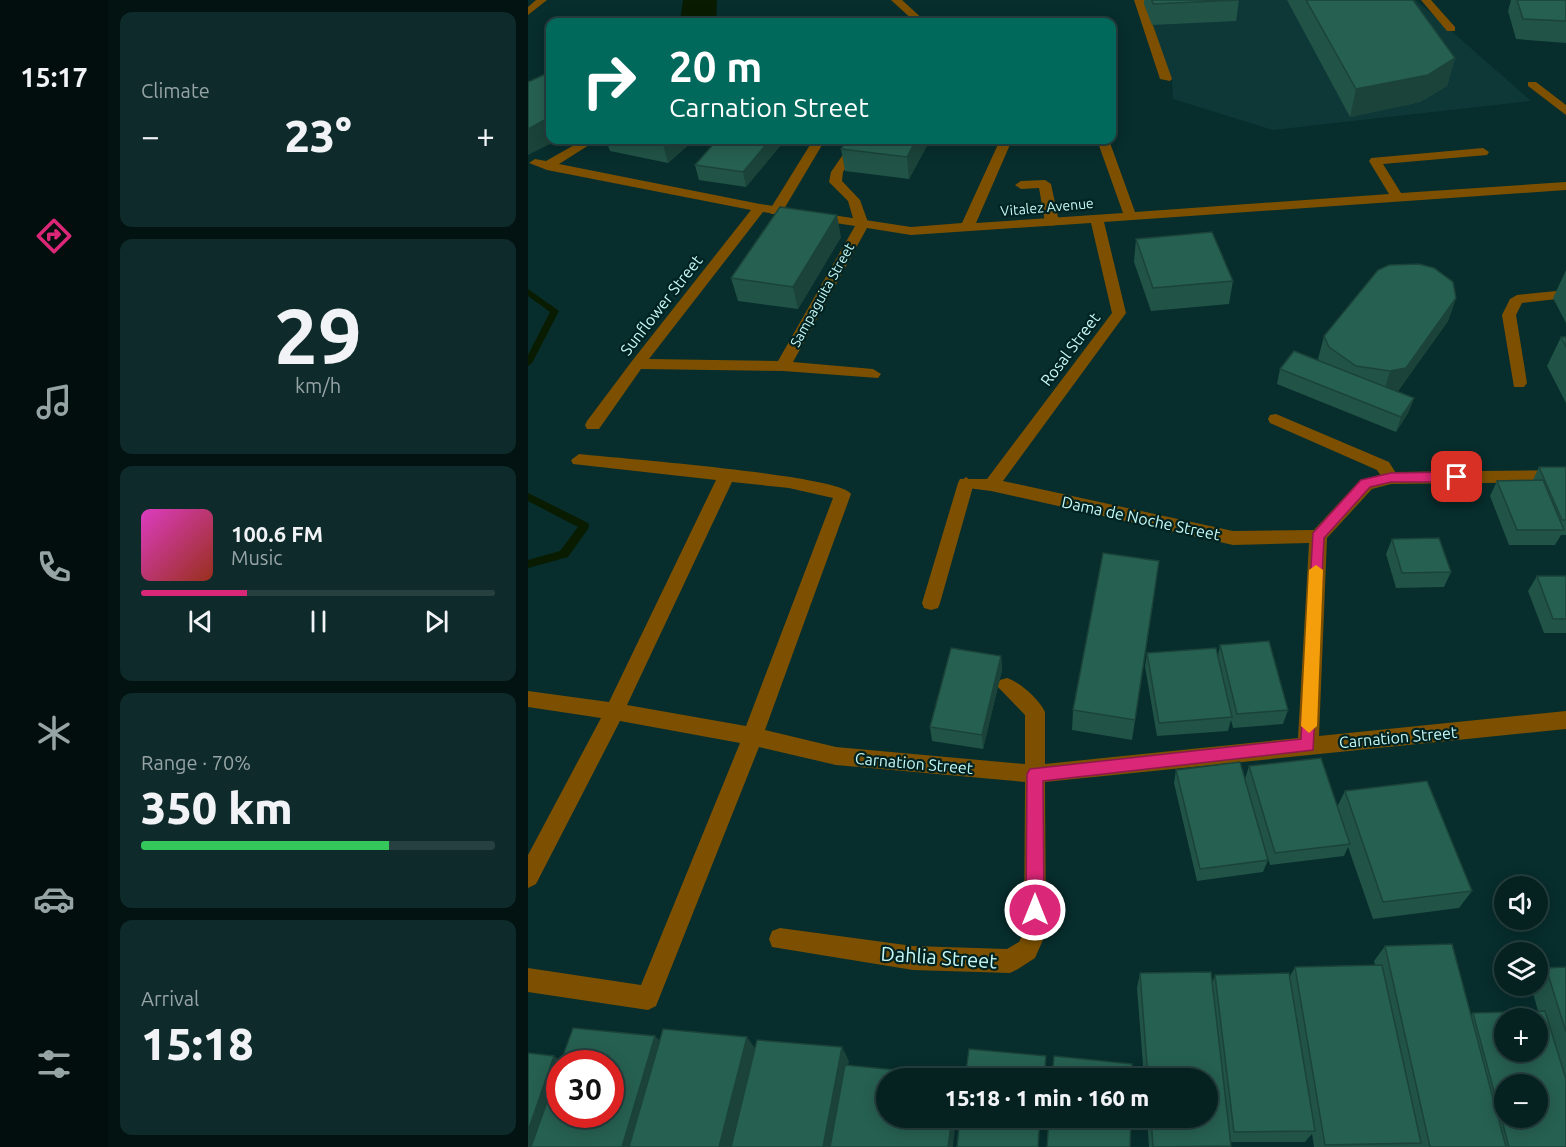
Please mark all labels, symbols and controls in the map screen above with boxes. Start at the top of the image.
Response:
icon: right [570,42,648,120]
text: 20 m [669,43,763,90]
text: 15:17 [20,62,88,92]
text: Climate [141,79,210,102]
text: Carnation Street [669,92,869,122]
text: 23° [284,110,352,161]
text: − [141,117,160,154]
text: + [476,117,495,154]
street label: Vitalez Avenue [1000,195,1094,219]
icon: directions [33,215,75,257]
street label: Sampaguita Street [787,240,857,350]
street label: Sunflower Street [616,251,706,359]
text: 29 [274,291,362,379]
street label: Rosal Street [1037,308,1104,389]
text: km/h [295,374,341,397]
icon: music [33,381,75,423]
pin [1431,451,1482,502]
icon: arrive [1440,460,1473,493]
street label: Dama de Noche Street [1060,492,1223,544]
text: 100.6 FM [231,521,323,546]
icon: phone [33,546,75,588]
text: Music [231,546,283,569]
icon: previous [184,605,217,638]
icon: pause [302,605,335,638]
icon: next [420,605,453,638]
icon: climate [33,712,75,754]
street label: Carnation Street [1338,723,1459,751]
street label: Carnation Street [854,749,975,777]
text: Range · 70% [141,751,251,774]
text: 350 km [141,782,293,833]
map controls [1494,876,1548,1128]
button: sound [1494,876,1548,930]
icon: car [33,878,75,920]
position arrow [1003,878,1067,942]
street label: Dahlia Street [880,941,998,973]
button: layers [1494,942,1548,996]
text: Arrival [141,987,199,1010]
button: + [1494,1008,1548,1062]
text: 15:18 [141,1018,254,1069]
icon: filters [33,1043,75,1085]
speed limit sign: 30 [546,1050,624,1128]
button: − [1494,1074,1548,1128]
text: 15:18 · 1 min · 160 m [945,1085,1149,1110]

